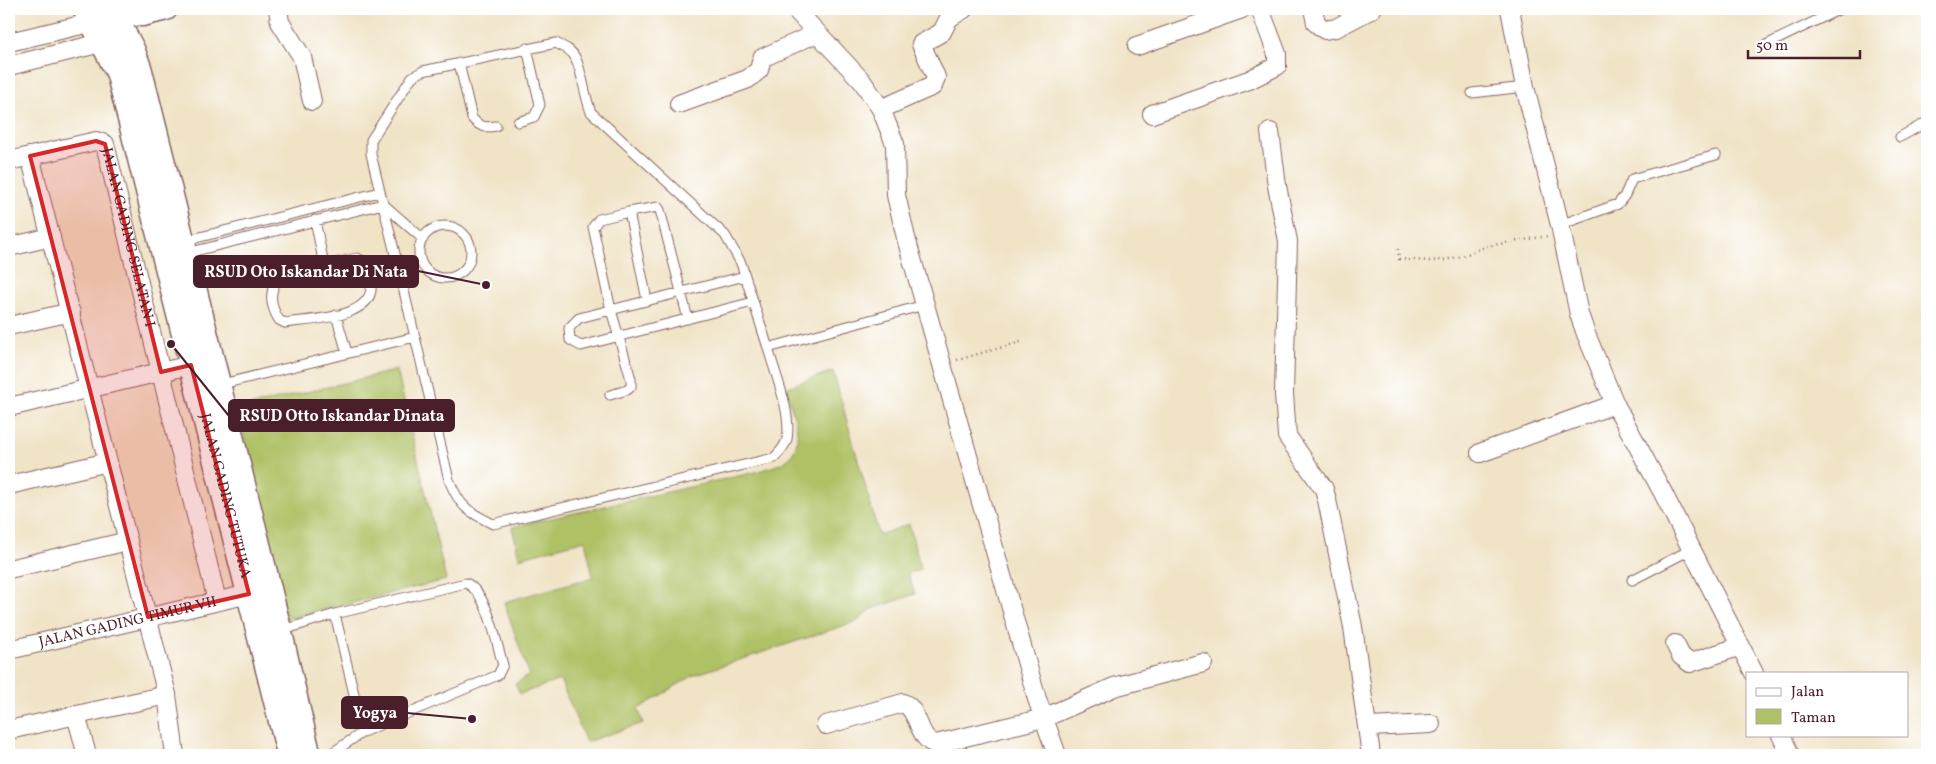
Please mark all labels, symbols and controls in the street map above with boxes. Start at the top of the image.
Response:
scale bar [1748,28,1861,60]
text: 50 m [1756,36,1788,57]
street label: JALAN GADING SELATAN I [96,146,160,329]
callout: RSUD Oto Iskandar Di Nata [194,256,418,287]
text: RSUD Oto Iskandar Di Nata [204,262,408,284]
callout: RSUD Otto Iskandar Dinata [229,400,454,431]
text: RSUD Otto Iskandar Dinata [239,406,445,428]
street label: JALAN GADING TUTUKA [194,411,256,581]
street label: JALAN GADING TIMUR VII [37,591,219,653]
legend [1746,672,1908,736]
text: Jalan [1791,682,1824,703]
callout: Yogya [342,697,407,728]
text: Yogya [353,703,397,725]
text: Taman [1791,708,1836,729]

